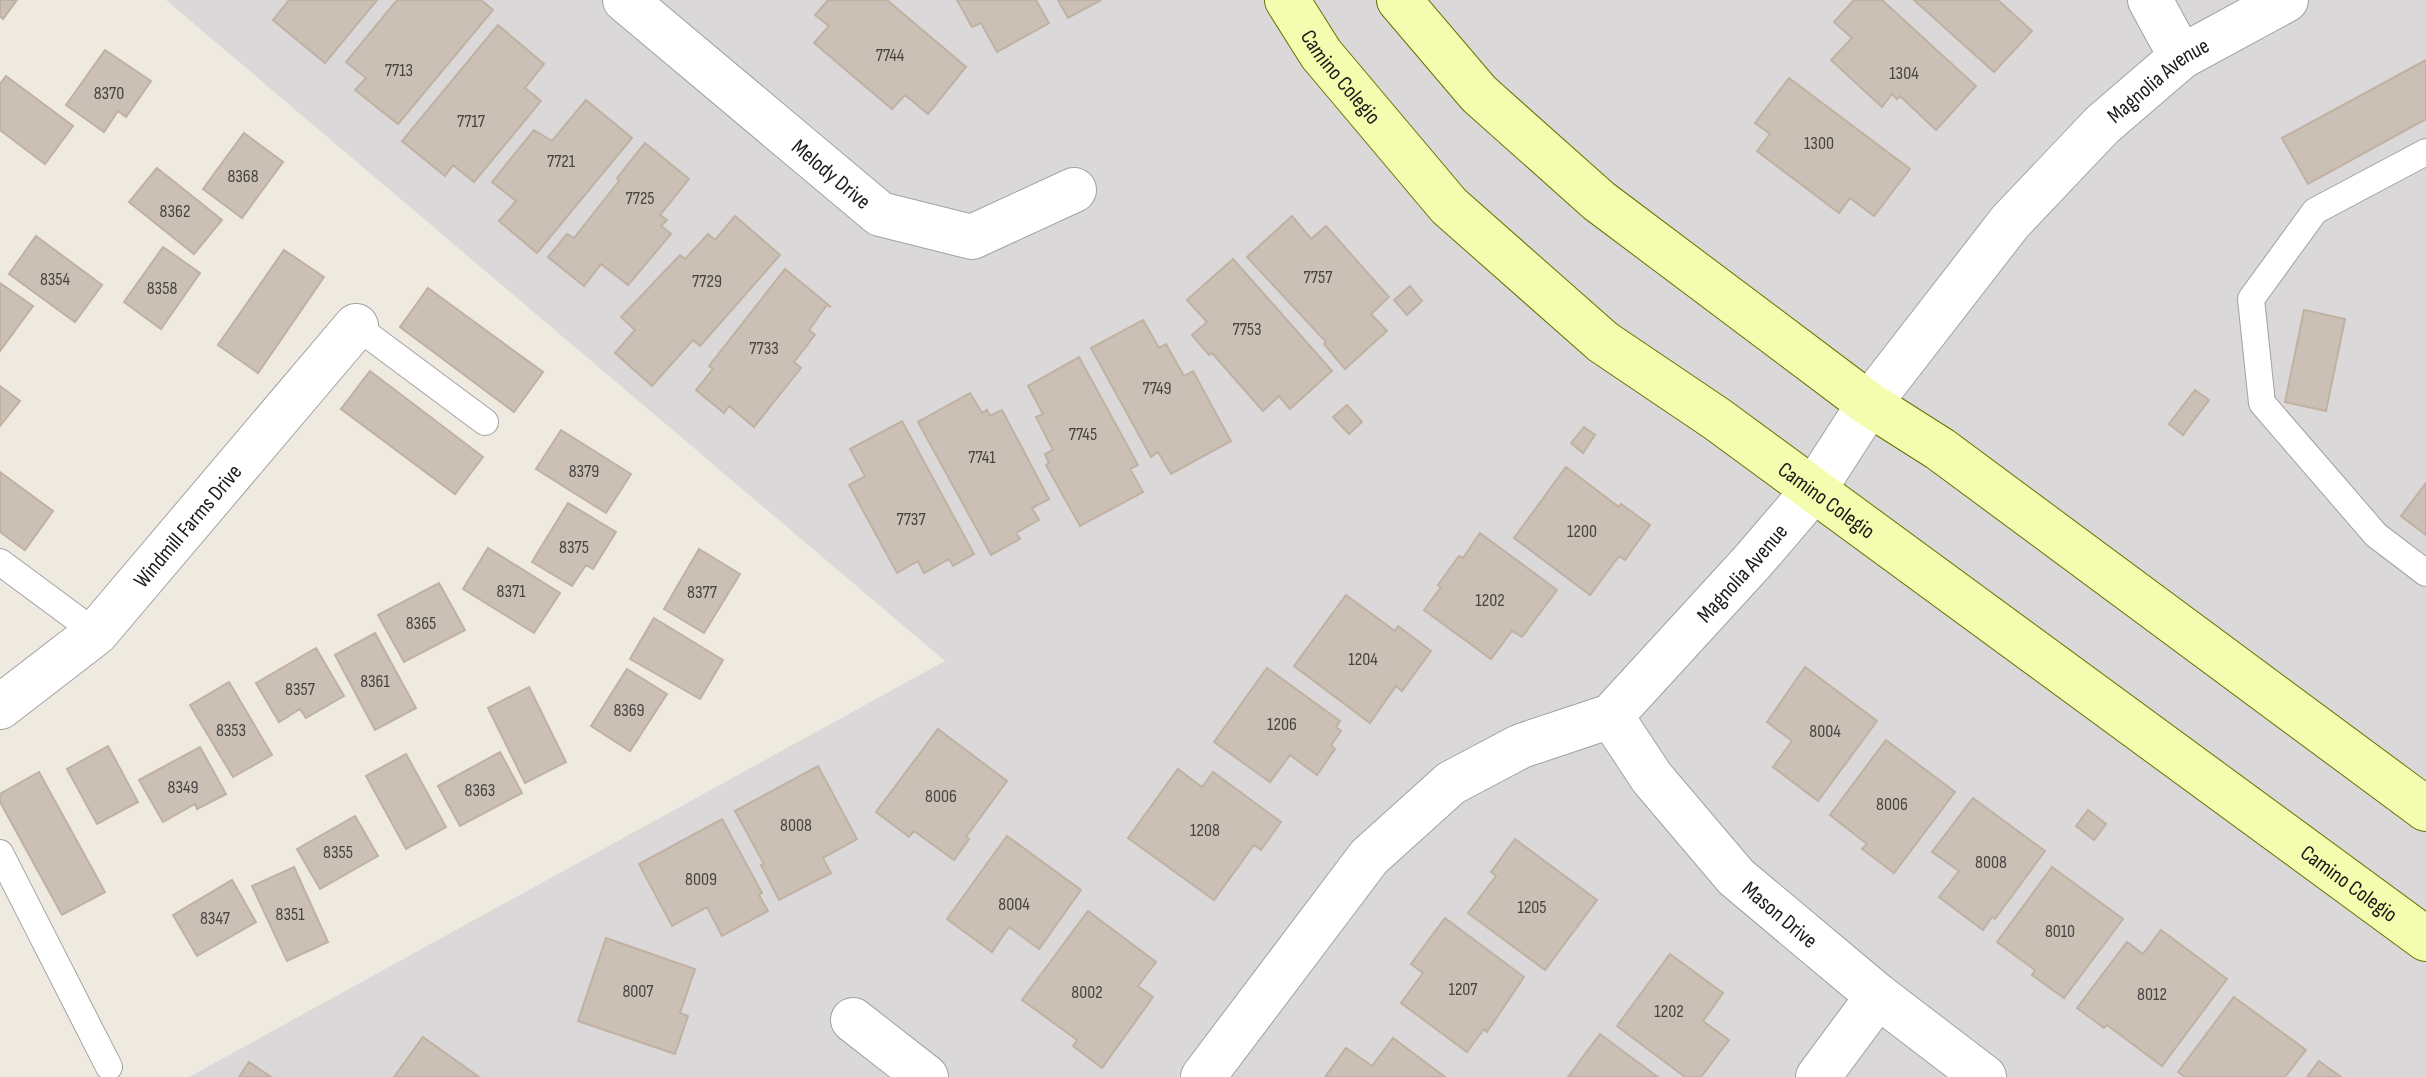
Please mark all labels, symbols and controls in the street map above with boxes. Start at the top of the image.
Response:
street label: Camino Colegio [1294,25,1386,130]
street label: Magnolia Avenue [2102,32,2214,130]
house number: 7744 [876,45,905,66]
house number: 7713 [385,60,413,81]
house number: 1304 [1889,63,1919,84]
house number: 8370 [94,83,124,104]
house number: 7717 [457,111,486,132]
house number: 1300 [1804,133,1834,154]
street label: Melody Drive [786,134,876,216]
house number: 7721 [547,151,576,172]
house number: 8368 [227,166,259,187]
house number: 7725 [625,188,655,209]
house number: 8362 [160,201,190,222]
house number: 7757 [1304,267,1333,288]
house number: 8354 [40,269,71,290]
house number: 7729 [692,271,722,292]
house number: 8358 [147,278,177,299]
house number: 7753 [1232,319,1262,340]
house number: 7733 [749,338,779,359]
house number: 7749 [1142,378,1172,399]
house number: 7745 [1069,424,1097,445]
house number: 7741 [968,447,996,468]
street label: Camino Colegio [1772,456,1880,545]
street label: Windmill Farms Drive [128,459,248,594]
house number: 8379 [569,461,599,482]
house number: 7737 [896,509,926,530]
street label: Magnolia Avenue [1691,519,1794,629]
house number: 1200 [1567,521,1597,542]
house number: 8375 [559,537,589,558]
house number: 8371 [497,581,526,602]
house number: 8377 [687,582,718,603]
house number: 1202 [1475,590,1505,611]
house number: 8365 [406,613,436,634]
house number: 1204 [1348,649,1378,670]
house number: 8361 [360,671,390,692]
house number: 8357 [285,679,316,700]
house number: 8369 [613,700,645,721]
house number: 1206 [1267,714,1297,735]
house number: 8353 [216,720,246,741]
house number: 8004 [1809,721,1841,742]
house number: 8349 [168,777,199,798]
house number: 8363 [465,780,495,801]
house number: 8006 [925,786,957,807]
house number: 8006 [1876,794,1908,815]
house number: 8008 [780,815,812,836]
house number: 1208 [1190,820,1220,841]
street label: Camino Colegio [2295,840,2402,929]
house number: 8355 [323,842,353,863]
house number: 8008 [1975,852,2007,873]
house number: 8009 [685,869,717,890]
street label: Mason Drive [1736,876,1823,955]
house number: 8004 [998,894,1030,915]
house number: 1205 [1517,897,1547,918]
house number: 8351 [276,904,305,925]
house number: 8347 [200,908,231,929]
house number: 8010 [2045,921,2075,942]
house number: 1207 [1448,979,1478,1000]
house number: 8007 [622,981,654,1002]
house number: 8002 [1071,982,1103,1003]
house number: 8012 [2137,984,2167,1005]
house number: 1202 [1654,1001,1684,1022]

